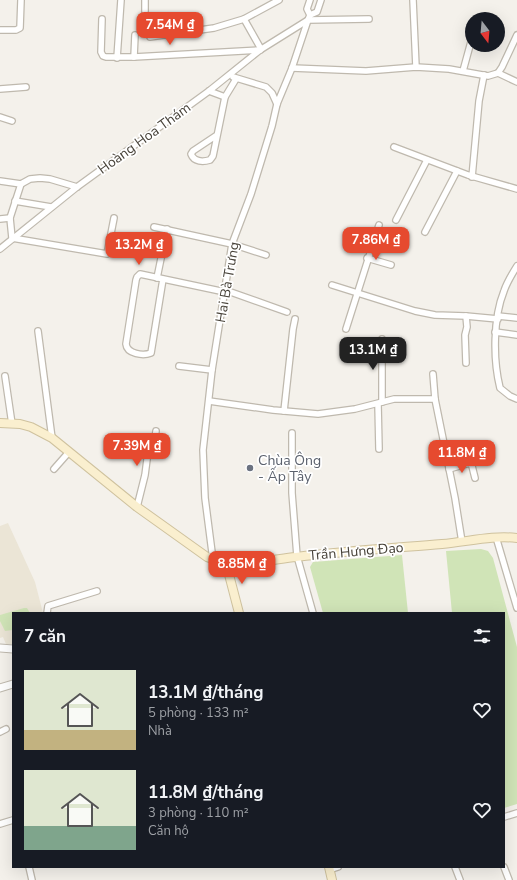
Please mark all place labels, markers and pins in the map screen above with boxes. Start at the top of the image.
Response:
pin: 7.54M ₫ [133,12,207,46]
pin: 7.86M ₫ [339,227,413,261]
pin: 13.2M ₫ [102,232,176,266]
pin: 13.1M ₫ [336,337,410,371]
pin: 7.39M ₫ [100,433,174,467]
pin: 11.8M ₫ [425,440,499,474]
place label: Chùa Ông - Ấp Tây [258,451,321,486]
marker: Chùa Ông - Ấp Tây [245,463,255,473]
pin: 8.85M ₫ [205,551,279,585]

